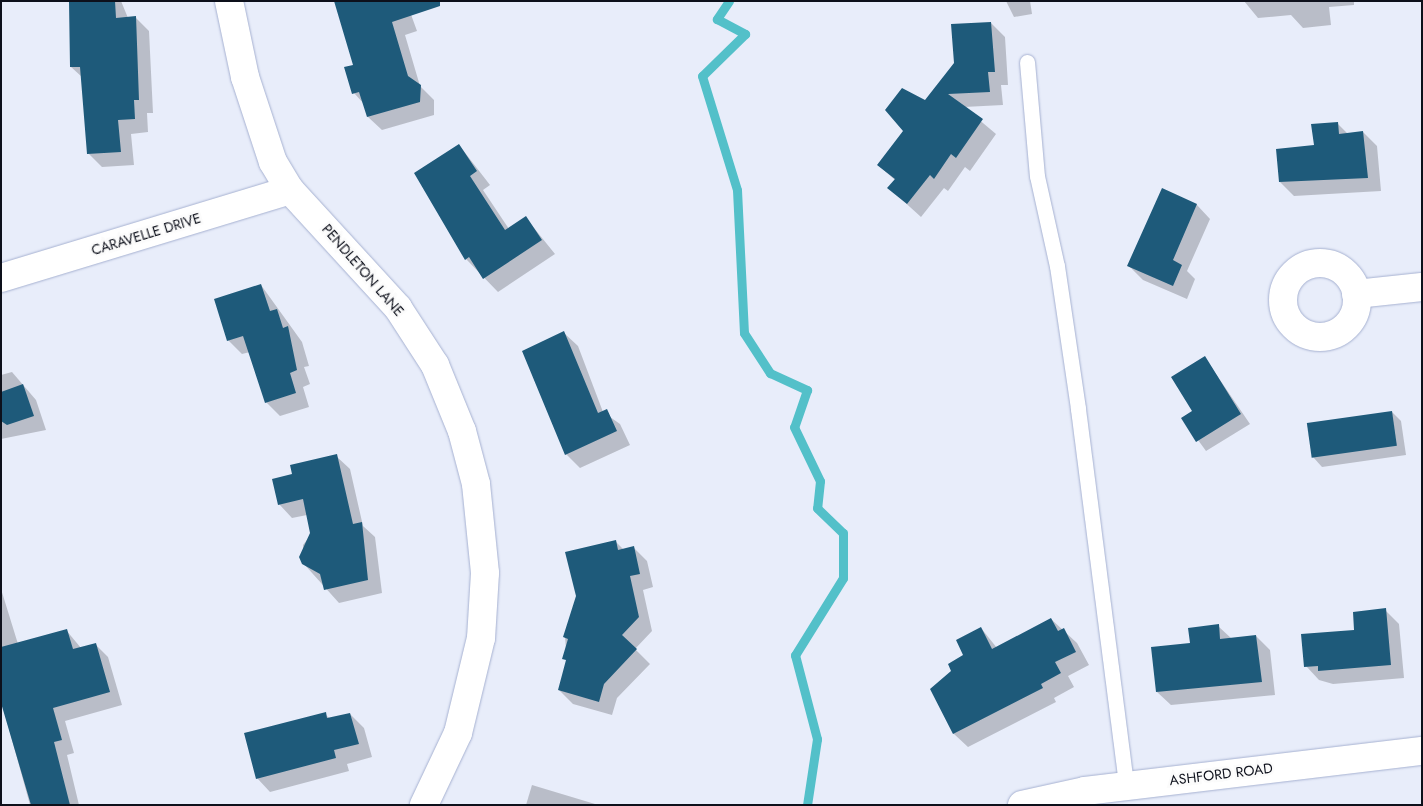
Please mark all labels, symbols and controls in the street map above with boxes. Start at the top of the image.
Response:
street label: CARAVELLE DRIVE [89,209,203,259]
street label: PENDLETON LANE [319,221,407,319]
street label: ASHFORD ROAD [1168,759,1274,789]

